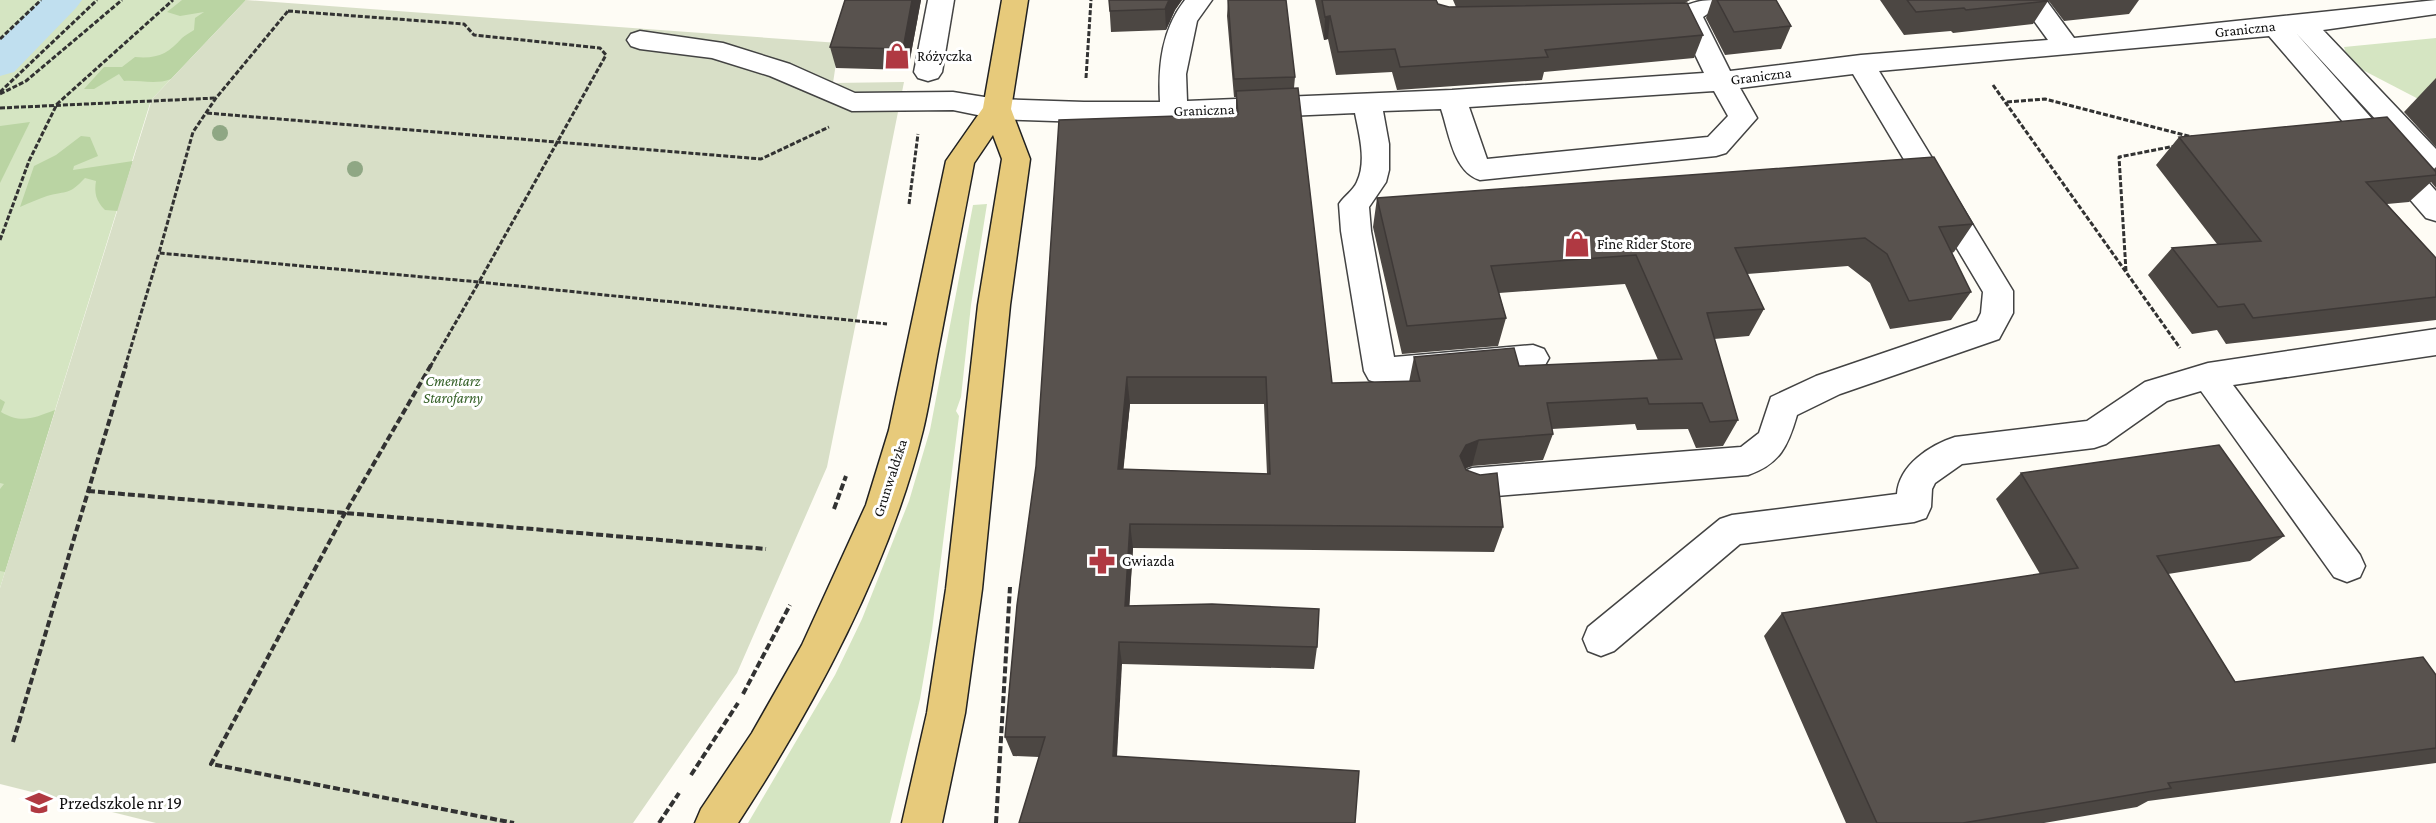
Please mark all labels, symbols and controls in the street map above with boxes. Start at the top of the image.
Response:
street label: Graniczna [2214,18,2276,40]
shop icon: Różyczka [882,41,912,71]
place label: Różyczka [917,48,972,65]
street label: Graniczna [1730,64,1792,88]
street label: Graniczna [1173,101,1235,119]
shop icon: Fine Rider Store [1562,229,1592,259]
place label: Fine Rider Store [1597,236,1692,252]
park label: Cmentarz Starofarny [423,373,483,407]
street label: Grunwaldzka [870,437,910,519]
pharmacy icon: Gwiazda [1087,546,1117,576]
place label: Gwiazda [1122,553,1174,569]
school or university icon: Przedszkole nr 19 [24,788,54,818]
place label: Przedszkole nr 19 [59,793,182,813]

